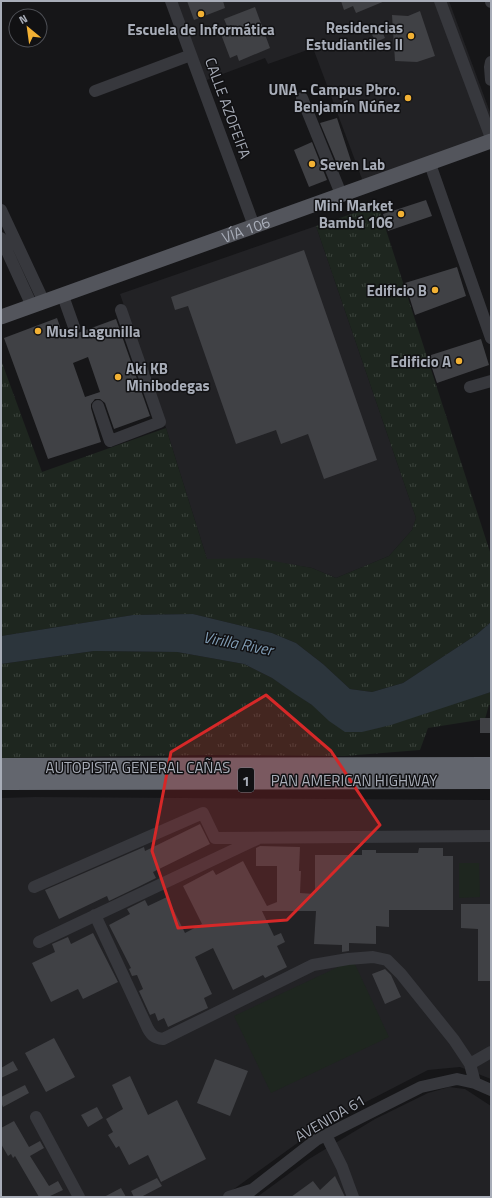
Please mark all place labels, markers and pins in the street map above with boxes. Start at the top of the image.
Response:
marker: Escuela de Informática [196,9,206,19]
place label: Residencias Estudiantiles II [306,16,403,56]
place label: Escuela de Informática [127,18,275,41]
marker: Residencias Estudiantiles II [406,31,416,41]
place label: UNA - Campus Pbro. Benjamín Núñez [268,78,400,118]
marker: UNA - Campus Pbro. Benjamín Núñez [403,93,413,103]
place label: Seven Lab [320,153,385,176]
marker: Seven Lab [307,159,317,169]
place label: Mini Market Bambú 106 [314,194,394,234]
marker: Mini Market Bambú 106 [396,209,406,219]
place label: Edificio B [366,279,427,302]
marker: Edificio B [430,285,440,295]
place label: Musi Lagunilla [46,320,141,343]
marker: Musi Lagunilla [33,326,43,336]
place label: Edificio A [391,350,451,373]
marker: Edificio A [454,356,464,366]
place label: Aki KB Minibodegas [126,357,210,397]
marker: Aki KB Minibodegas [113,372,123,382]

